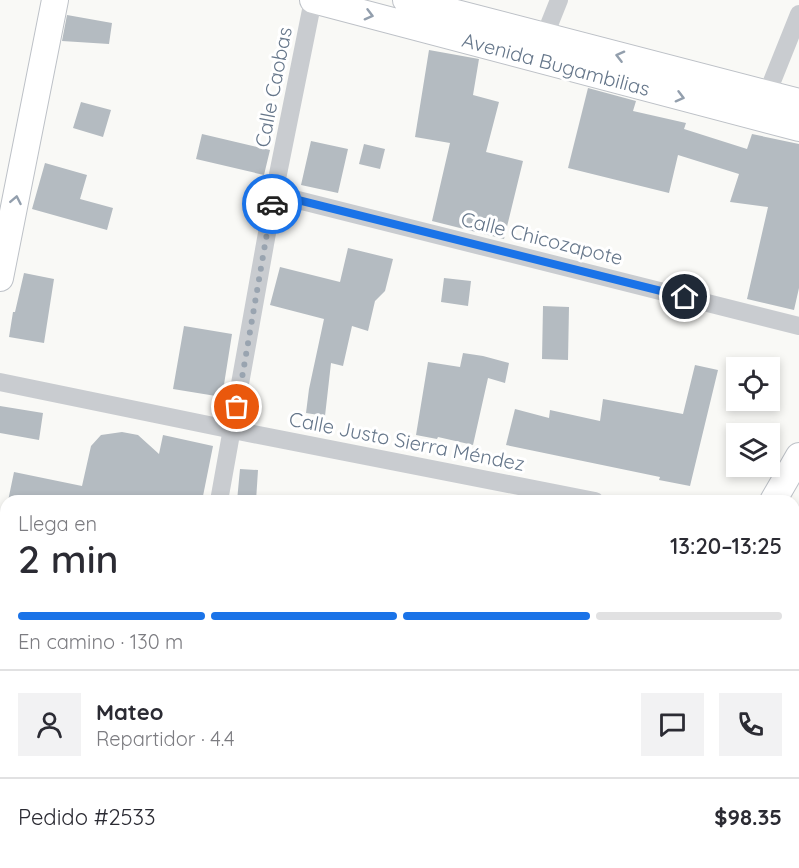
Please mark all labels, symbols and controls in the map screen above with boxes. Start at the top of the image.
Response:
one-way arrow [364,7,374,20]
street label: Calle Caobas [249,25,297,149]
street label: Avenida Bugambilias [459,27,653,101]
one-way arrow [615,51,625,64]
one-way arrow [674,90,685,102]
courier [242,174,302,234]
icon: car [256,188,289,221]
one-way arrow [8,195,21,205]
street label: Calle Chicozapote [459,206,625,270]
pin [659,271,710,322]
icon: home [668,280,701,313]
map controls [726,357,780,477]
button: locate [726,357,780,411]
pin [211,381,262,432]
icon: bag [220,390,253,423]
street label: Calle Justo Sierra Méndez [287,406,527,476]
button: layers [726,423,780,477]
text: Llega en [18,511,97,536]
text: 13:20–13:25 [670,532,782,560]
text: 2 min [18,534,119,583]
text: En camino · 130 m [18,629,183,654]
button: person [18,693,81,756]
button: chat [641,693,704,756]
button: phone [719,693,782,756]
text: Mateo [96,698,163,726]
text: Repartidor · 4.4 [96,726,234,751]
text: Pedido #2533 [18,803,156,831]
text: $98.35 [714,803,782,831]

